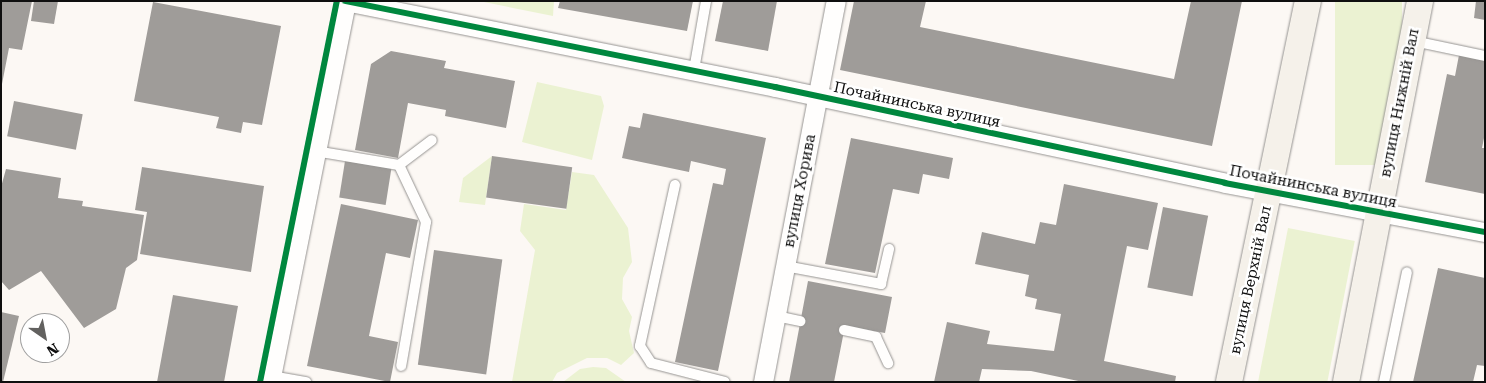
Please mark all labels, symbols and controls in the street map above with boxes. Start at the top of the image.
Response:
street label: вулиця Нижній Вал [1377,27,1423,179]
street label: Почайнинська вулиця [832,79,1002,131]
street label: вулиця Хорива [780,133,820,249]
street label: Почайнинська вулиця [1228,162,1398,212]
street label: вулиця Верхній Вал [1226,204,1276,356]
north arrow [20,313,70,363]
text: N [44,340,62,359]

